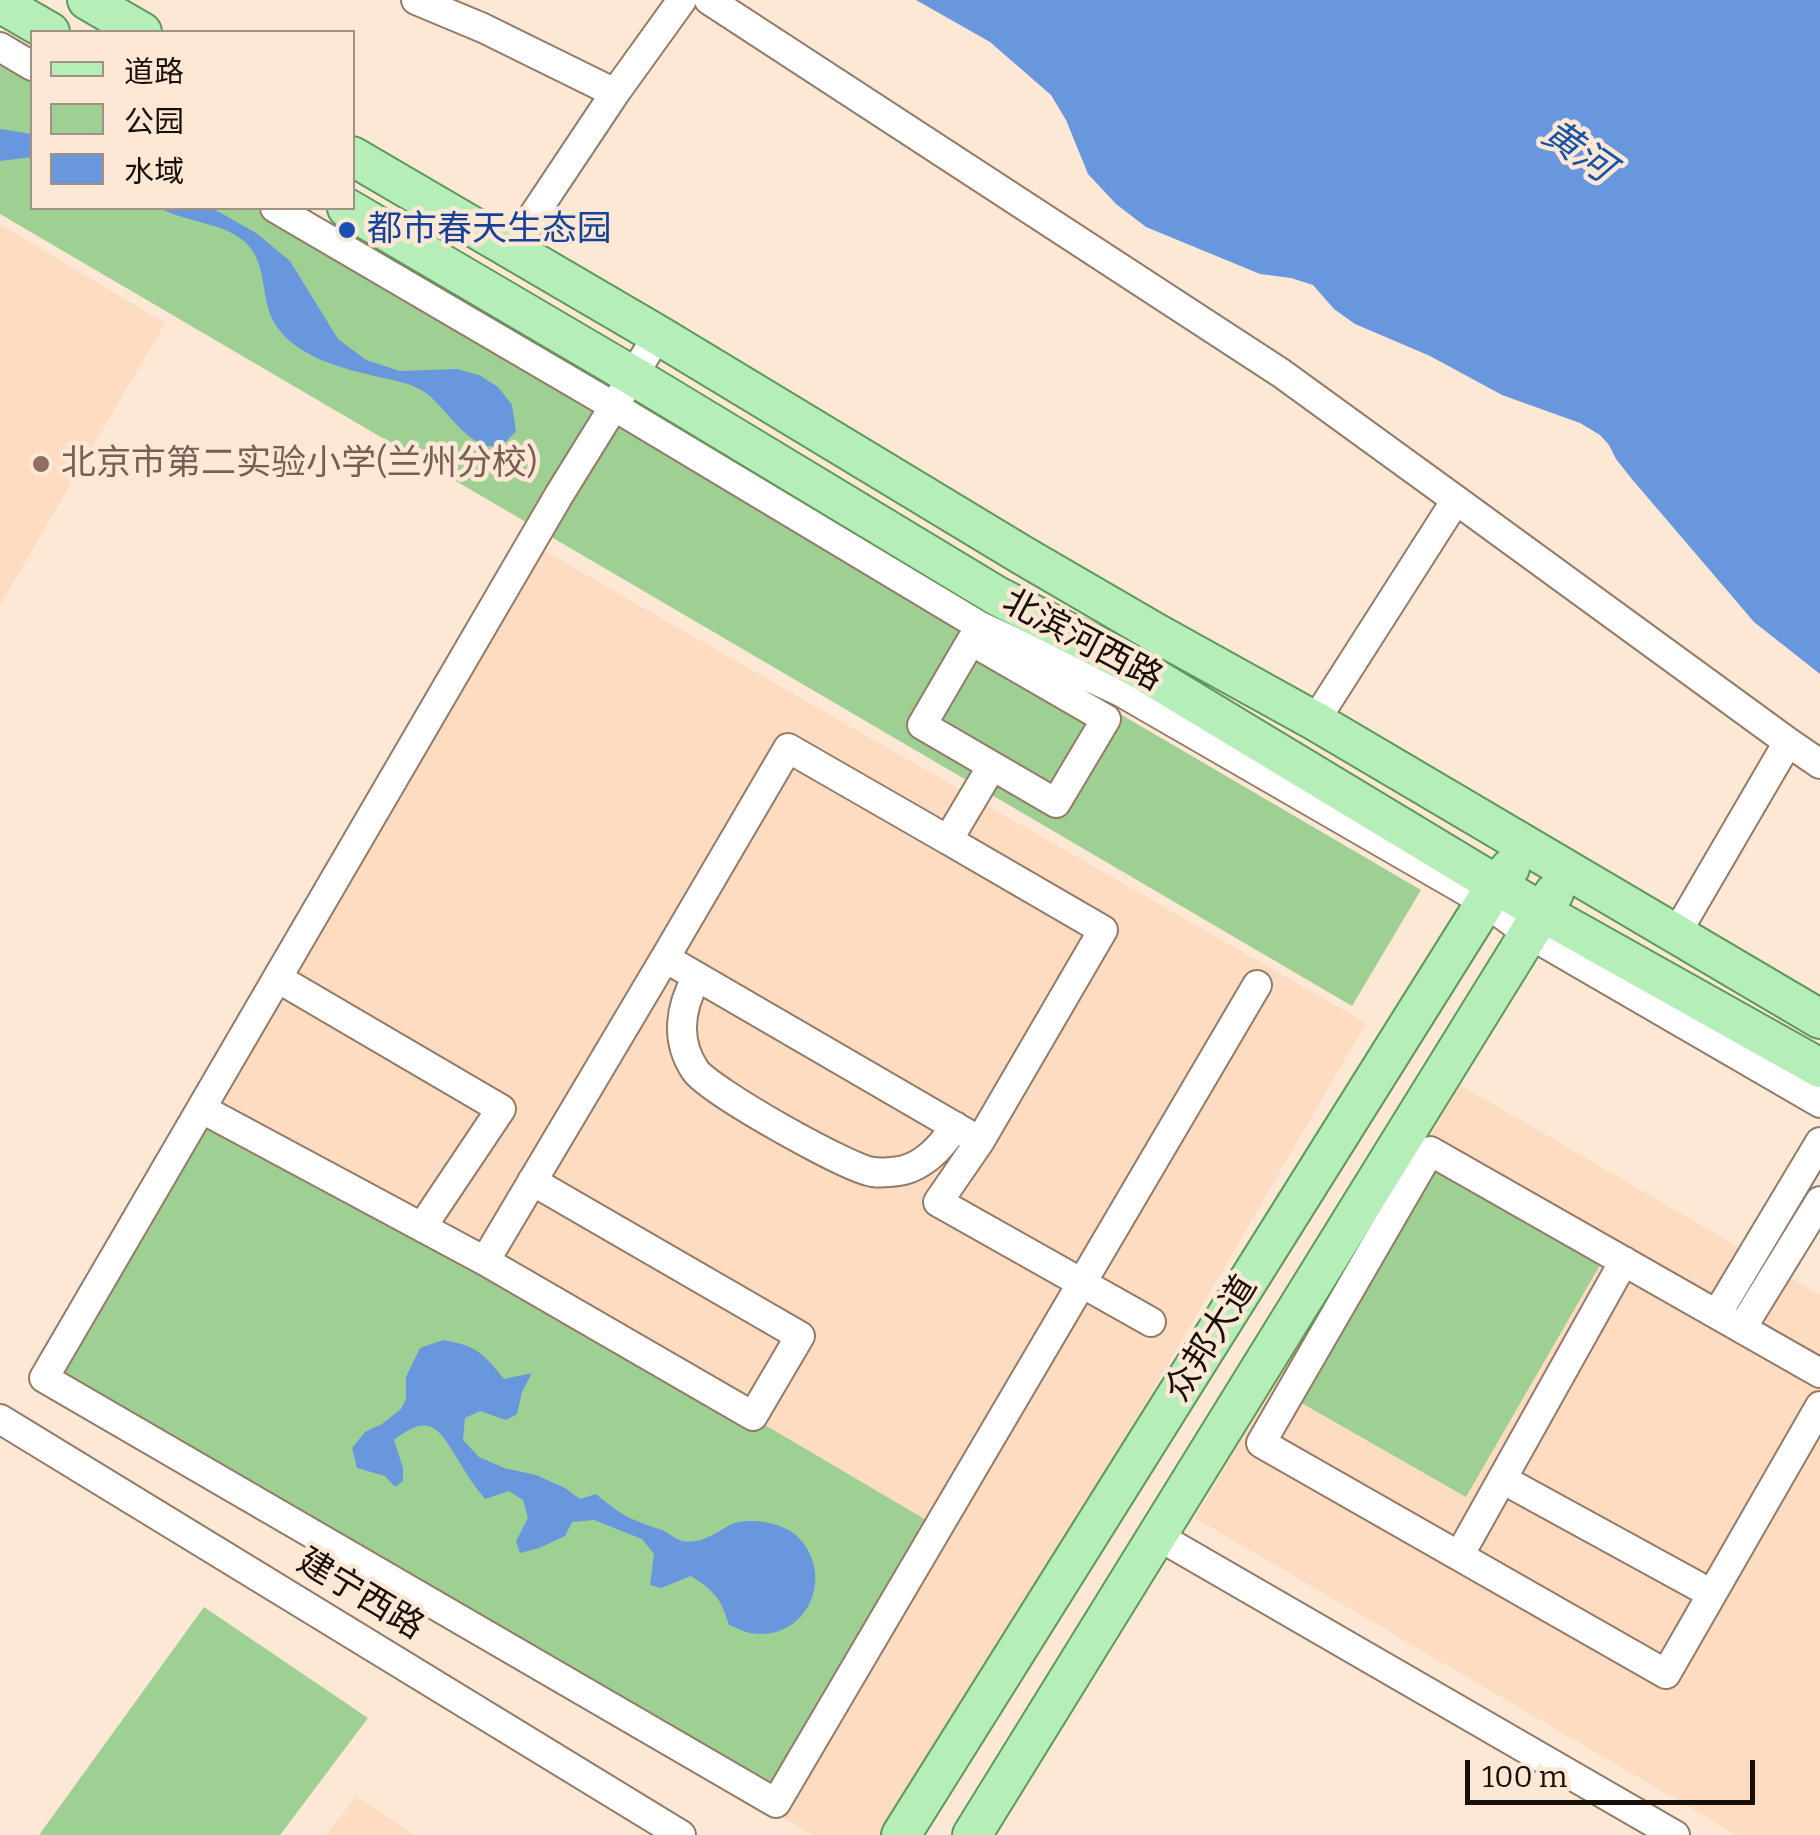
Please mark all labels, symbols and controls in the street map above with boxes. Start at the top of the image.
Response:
legend [30,30,355,210]
text: 道路 [124,54,184,90]
text: 公园 [124,104,184,140]
water label: 黄河 [1533,112,1621,192]
text: 水域 [124,154,184,190]
place label: 都市春天生态园 [367,209,612,251]
marker: 都市春天生态园 [336,219,358,241]
place label: 北京市第二实验小学(兰州分校) [61,443,538,485]
marker: 北京市第二实验小学(兰州分校) [30,453,52,475]
street label: 北滨河西路 [995,581,1169,701]
street label: 众邦大道 [1157,1269,1267,1409]
street label: 建宁西路 [289,1541,431,1649]
scale bar [1470,1740,1760,1802]
text: 100 m [1482,1759,1567,1795]

